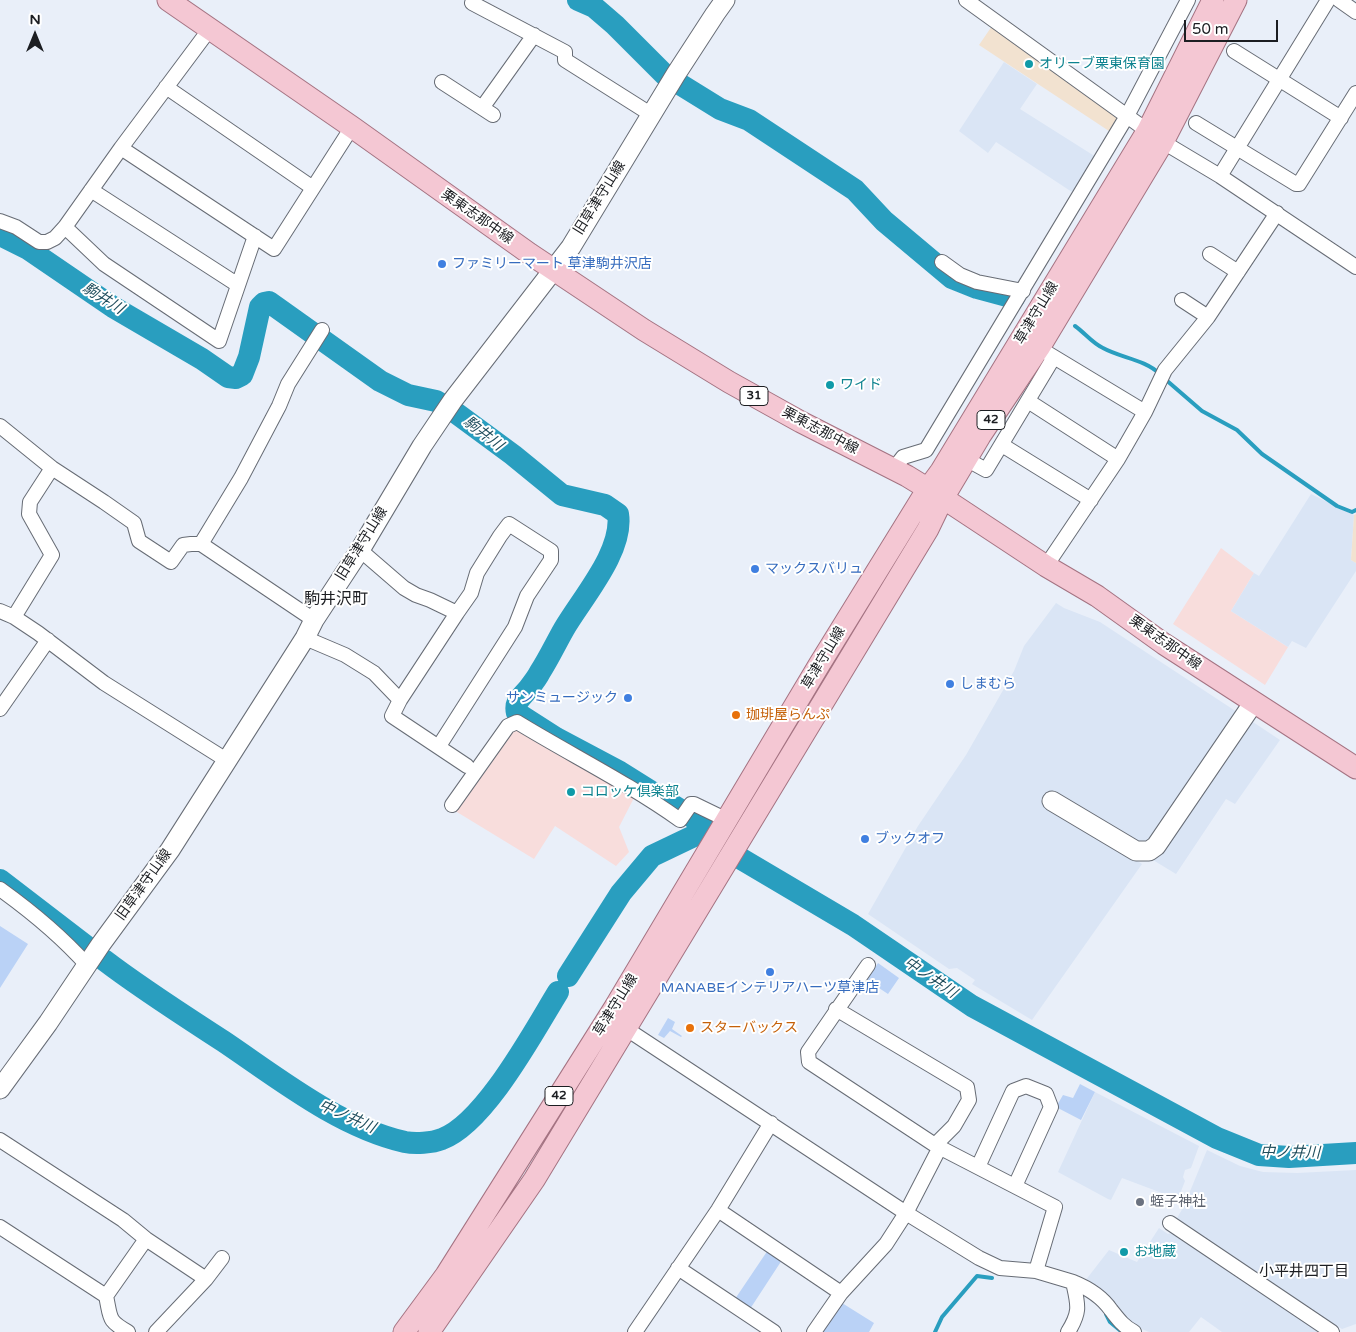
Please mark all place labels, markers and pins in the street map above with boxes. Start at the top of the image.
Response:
place label: オリーブ栗東保育園 [1039,56,1165,72]
marker: オリーブ栗東保育園 [1023,58,1035,70]
place label: ファミリーマート 草津駒井沢店 [452,256,652,272]
marker: ファミリーマート 草津駒井沢店 [436,258,448,270]
place label: ワイド [840,377,882,393]
marker: ワイド [824,379,836,391]
place label: マックスバリュ [765,561,863,577]
marker: マックスバリュ [749,563,761,575]
place label: しまむら [960,676,1016,692]
marker: しまむら [944,678,956,690]
place label: サンミュージック [506,690,618,706]
marker: サンミュージック [622,692,634,704]
place label: 珈琲屋らんぷ [746,707,830,723]
marker: 珈琲屋らんぷ [730,709,742,721]
place label: コロッケ倶楽部 [581,784,679,800]
marker: コロッケ倶楽部 [565,786,577,798]
place label: ブックオフ [875,831,945,847]
marker: ブックオフ [859,833,871,845]
marker: MANABEインテリアハーツ草津店 [764,966,776,978]
place label: MANABEインテリアハーツ草津店 [661,980,879,996]
place label: スターバックス [700,1020,798,1036]
marker: スターバックス [684,1022,696,1034]
place label: 蛭子神社 [1150,1194,1206,1210]
marker: 蛭子神社 [1134,1196,1146,1208]
place label: お地蔵 [1134,1244,1176,1260]
marker: お地蔵 [1118,1246,1130,1258]

